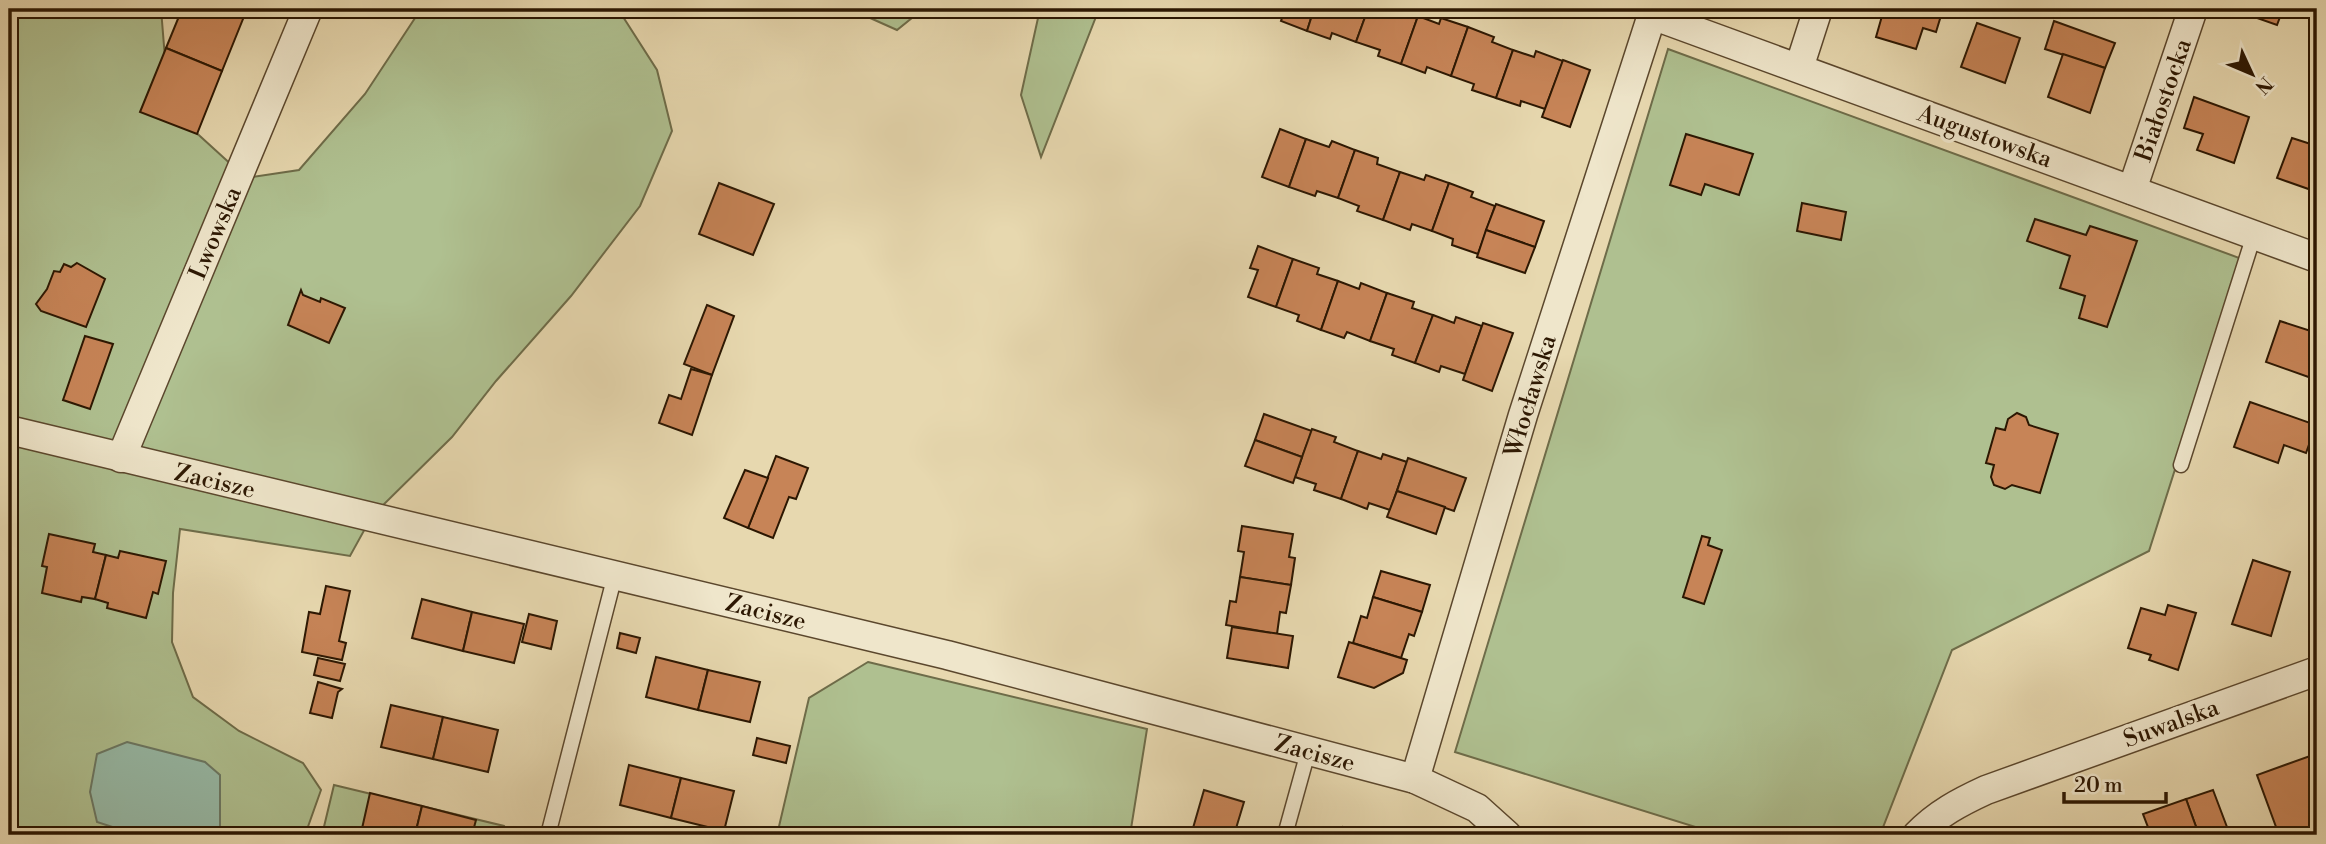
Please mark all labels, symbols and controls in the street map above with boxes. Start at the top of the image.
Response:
street label: Białostocka [2129,34,2199,166]
north arrow [2218,38,2288,108]
text: N [2250,71,2277,99]
street label: Augustowska [1912,98,2057,175]
street label: Lwowska [183,182,249,284]
street label: Włocławska [1498,331,1564,462]
street label: Zacisze [171,458,258,506]
street label: Zacisze [722,589,809,637]
street label: Suwalska [2120,693,2224,755]
street label: Zacisze [1271,729,1358,779]
scale bar [2064,760,2165,804]
text: 20 m [2074,773,2123,799]

